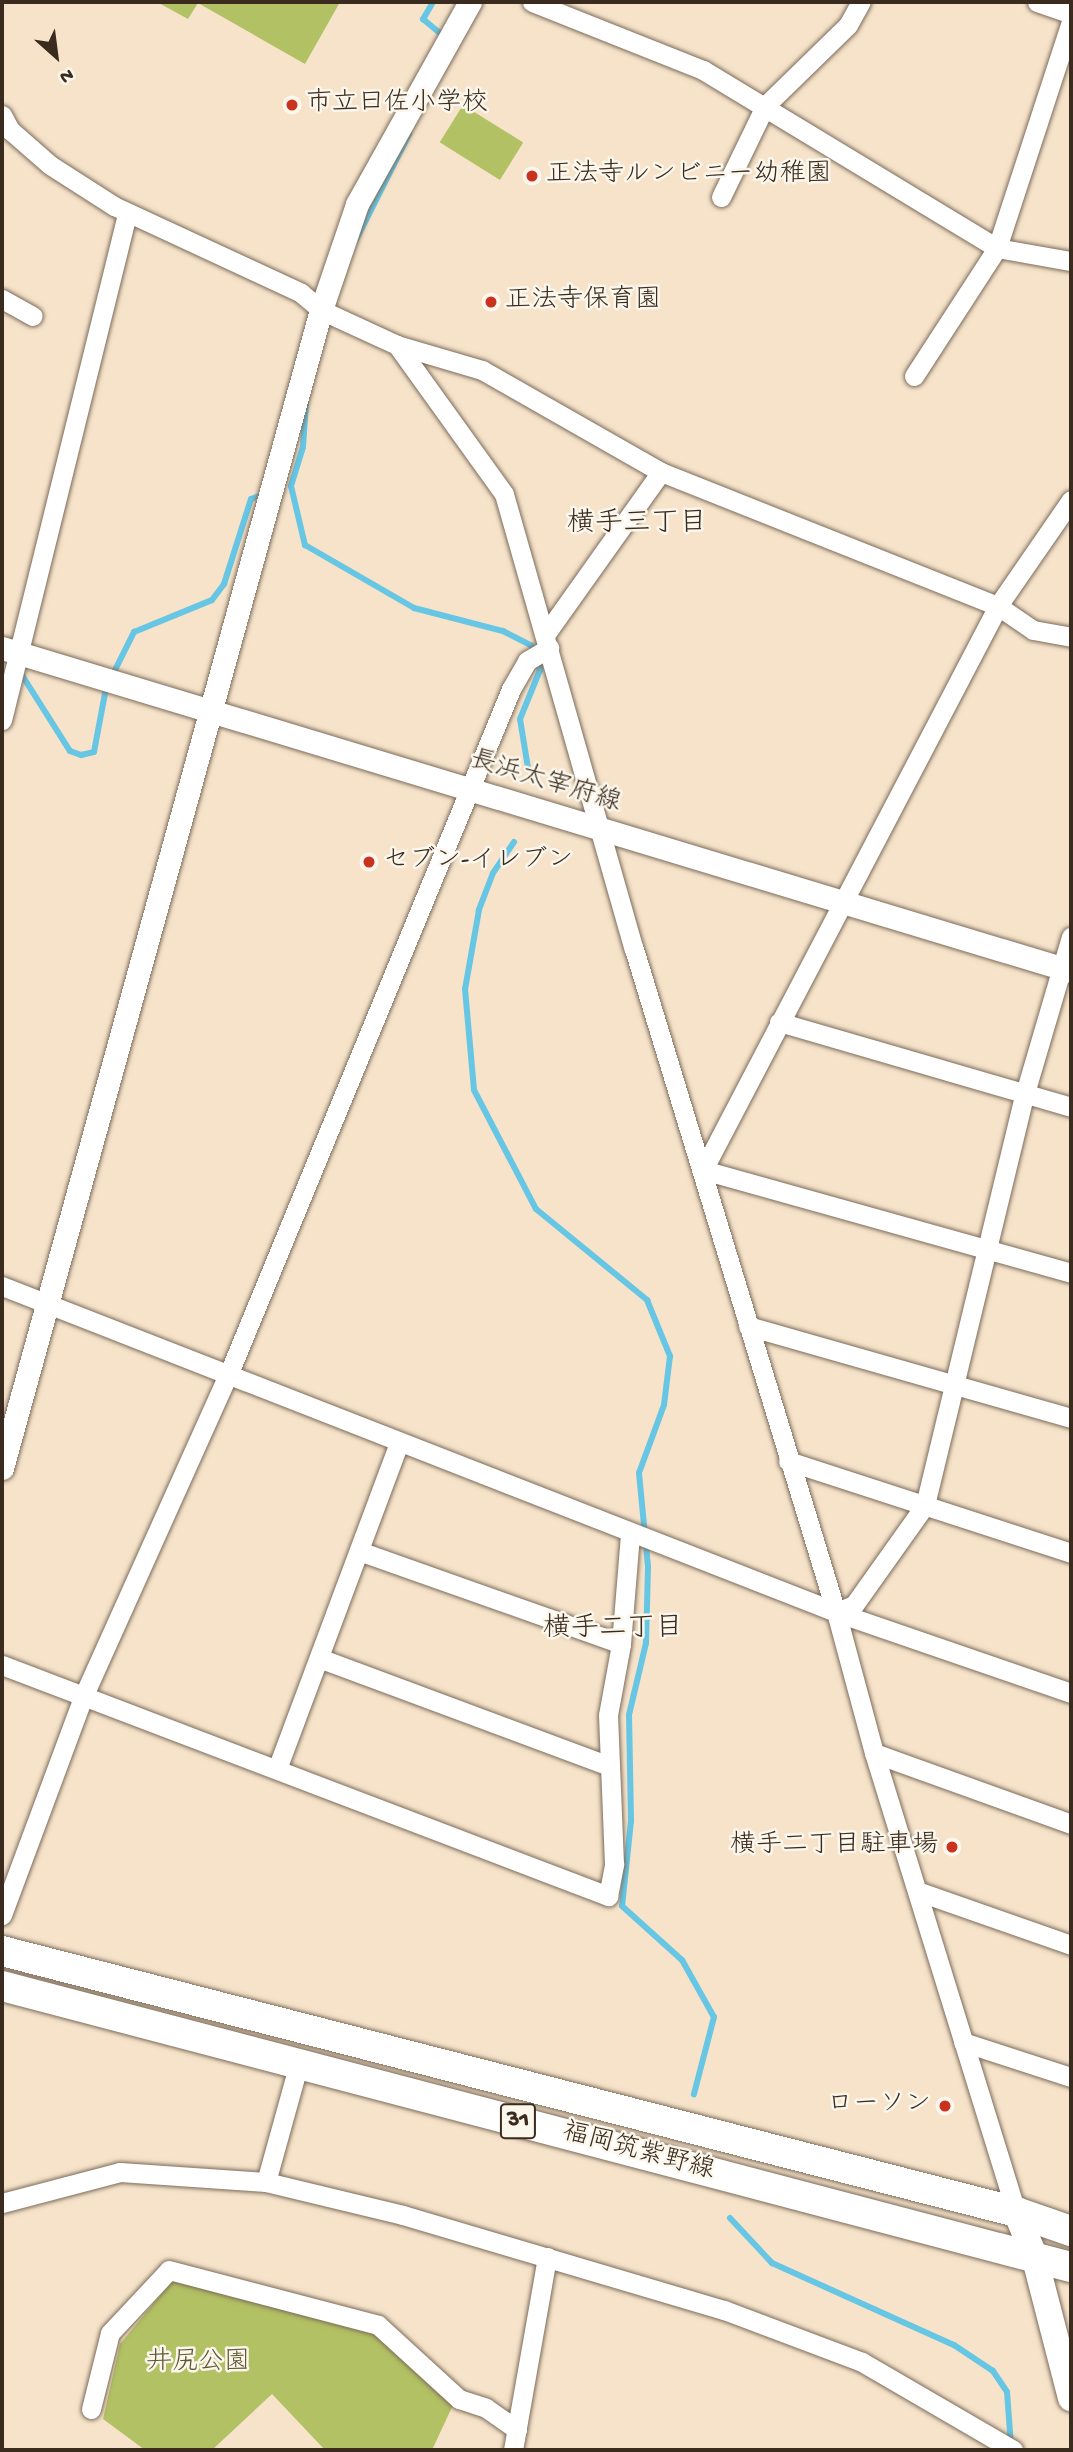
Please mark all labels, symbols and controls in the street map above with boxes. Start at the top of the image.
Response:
north arrow [21,21,91,91]
text: N [55,62,77,88]
place label: 市立曰佐小学校 [306,89,488,121]
marker: 市立曰佐小学校 [284,97,300,113]
place label: 正法寺ルンビニー幼稚園 [546,160,831,192]
marker: 正法寺ルンビニー幼稚園 [524,168,540,184]
place label: 正法寺保育園 [505,286,661,318]
marker: 正法寺保育園 [483,294,499,310]
district label: 横手三丁目 [567,508,707,542]
street label: 長浜太宰府線 [466,745,624,821]
place label: セブン-イレブン [383,846,573,878]
marker: セブン-イレブン [361,854,377,870]
district label: 横手二丁目 [543,1613,683,1647]
place label: 横手二丁目駐車場 [730,1831,938,1863]
marker: 横手二丁目駐車場 [944,1839,960,1855]
place label: ローソン [827,2090,931,2122]
marker: ローソン [937,2098,953,2114]
road number: 31 [499,2100,537,2142]
street label: 福岡筑紫野線 [559,2118,717,2188]
park label: 井尻公園 [146,2348,250,2380]

